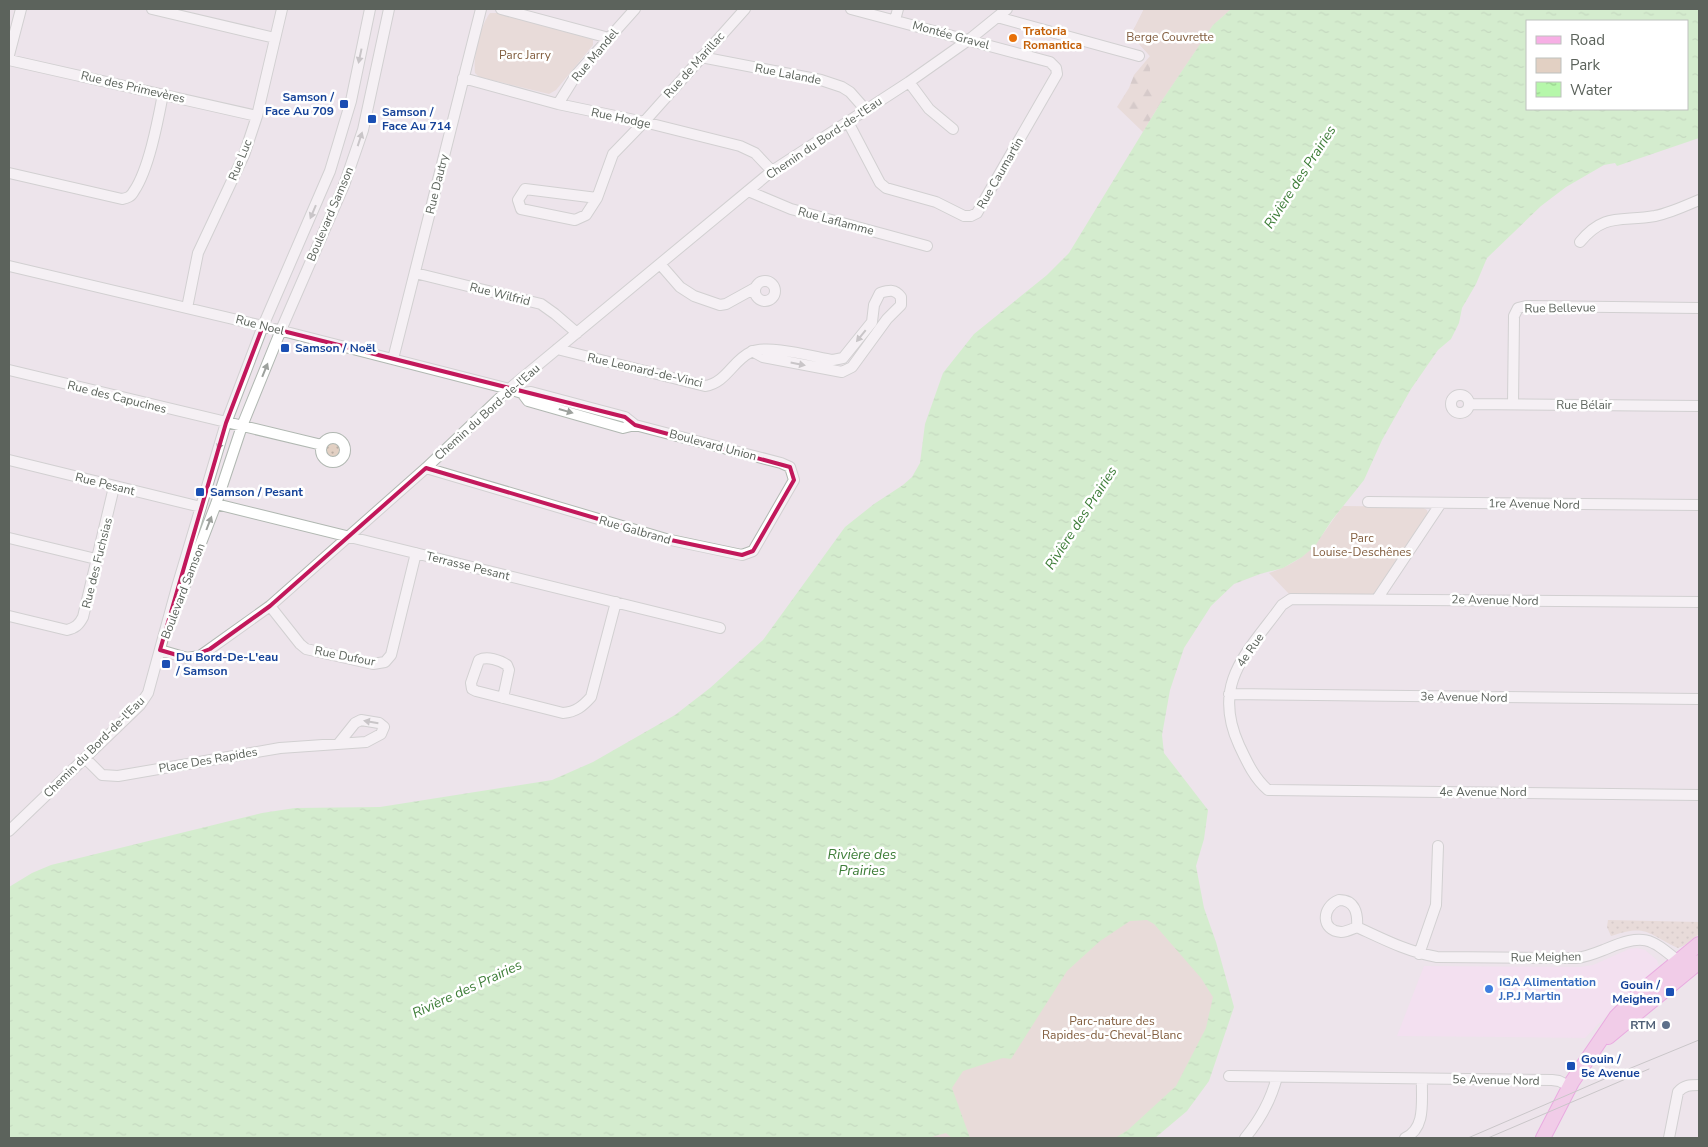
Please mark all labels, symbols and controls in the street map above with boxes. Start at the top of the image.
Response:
street label: Montée Gravel [911,17,992,53]
legend [1526,20,1688,110]
place label: Tratoria Romantica [1023,23,1082,53]
street label: Rue Mandel [568,25,622,85]
street label: Rue de Marillac [660,28,728,101]
park label: Berge Couvrette [1126,29,1214,45]
text: Road [1570,30,1605,50]
marker: Tratoria Romantica [1007,32,1019,44]
park label: Parc Jarry [499,47,552,63]
one-way arrow [356,49,364,64]
text: Park [1570,55,1600,75]
street label: Rue Lalande [753,60,823,88]
street label: Rue des Primevères [79,67,187,107]
text: Water [1570,80,1613,100]
place label: Samson / Face Au 709 [265,89,334,119]
street label: Chemin du Bord-de-l'Eau [763,93,885,183]
marker: Samson / Face Au 709 [338,98,350,110]
place label: Samson / Face Au 714 [382,104,451,134]
street label: Rue Hodge [590,104,652,132]
marker: Samson / Face Au 714 [366,113,378,125]
water label: Rivière des Prairies [1260,122,1341,232]
one-way arrow [356,131,364,146]
street label: Rue Caumartin [973,134,1027,212]
street label: Rue Luc [225,137,256,183]
street label: Rue Dautry [422,152,452,216]
street label: Boulevard Samson [303,164,357,264]
street label: Rue Laflamme [796,203,876,239]
one-way arrow [308,204,316,219]
street label: Rue Wilfrid [468,279,532,309]
street label: Rue Bellevue [1524,299,1596,317]
street label: Rue Noel [234,311,286,339]
one-way arrow [856,329,867,342]
place label: Samson / Noël [295,340,376,356]
marker: Samson / Noël [279,342,291,354]
street label: Rue Leonard-de-Vinci [586,349,704,391]
street label: Chemin du Bord-de-l'Eau [431,360,543,464]
one-way arrow [791,360,807,368]
one-way arrow [261,363,269,377]
street label: Rue des Capucines [66,377,169,417]
street label: Rue Bélair [1556,397,1613,413]
one-way arrow [558,408,573,416]
street label: Boulevard Union [668,426,758,464]
one-way arrow [215,436,223,451]
water label: Rivière des Prairies [1041,463,1122,573]
street label: Rue Pesant [73,469,137,499]
place label: Samson / Pesant [210,484,303,500]
marker: Samson / Pesant [194,486,206,498]
street label: 1re Avenue Nord [1488,495,1580,513]
street label: Rue Galbrand [597,512,673,548]
one-way arrow [206,515,213,530]
street label: Rue des Fuchsias [78,516,116,610]
park label: Parc Louise-Deschênes [1313,530,1412,560]
street label: Boulevard Samson [157,541,209,641]
street label: Terrasse Pesant [425,548,512,584]
street label: 2e Avenue Nord [1451,591,1539,609]
street label: 4e Rue [1233,630,1267,670]
street label: Rue Dufour [313,642,377,670]
place label: Du Bord-De-L'eau / Samson [175,649,278,679]
marker: Du Bord-De-L'eau / Samson [160,658,172,670]
street label: 3e Avenue Nord [1420,688,1508,706]
street label: Chemin du Bord-de-l'Eau [40,693,148,801]
one-way arrow [363,717,379,725]
street label: Place Des Rapides [157,743,259,777]
street label: 4e Avenue Nord [1439,784,1527,800]
water label: Rivière des Prairies [828,845,897,880]
street label: Rue Meighen [1511,948,1581,966]
water label: Rivière des Prairies [409,955,525,1023]
place label: IGA Alimentation J.P.J Martin [1498,974,1596,1004]
place label: Gouin / Meighen [1612,977,1660,1007]
marker: IGA Alimentation J.P.J Martin [1483,983,1495,995]
marker: Gouin / Meighen [1664,986,1676,998]
park label: Parc-nature des Rapides-du-Cheval-Blanc [1042,1013,1182,1043]
place label: RTM [1630,1017,1656,1033]
marker: RTM [1660,1019,1672,1031]
place label: Gouin / 5e Avenue [1581,1051,1640,1081]
marker: Gouin / 5e Avenue [1565,1060,1577,1072]
street label: 5e Avenue Nord [1452,1071,1540,1089]

